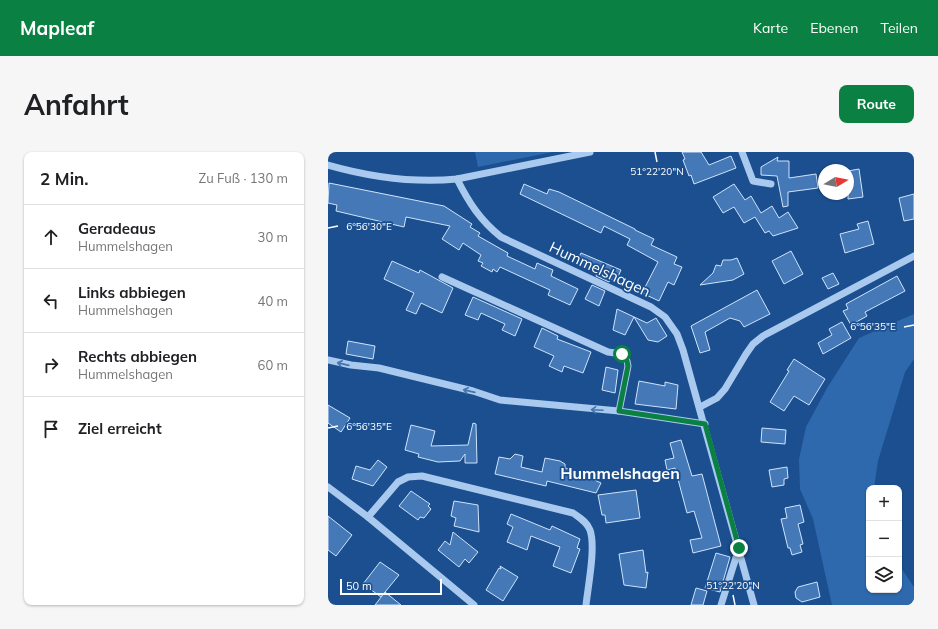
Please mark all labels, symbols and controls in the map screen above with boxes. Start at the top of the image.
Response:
text: Mapleaf [20,16,94,40]
text: Karte [753,19,788,37]
text: Ebenen [810,19,859,37]
text: Teilen [881,19,918,37]
button: Route [839,85,914,123]
text: Anfahrt [24,87,129,122]
north arrow [818,164,854,200]
text: 51°22'20"N [630,165,684,178]
text: 2 Min. [40,168,89,189]
text: Zu Fuß · 130 m [199,170,288,186]
text: Geradeaus [78,219,156,238]
text: 6°56'30"E [346,220,392,233]
icon: ahead [40,226,62,248]
text: 30 m [258,229,288,245]
street label: Hummelshagen [546,237,654,301]
text: Hummelshagen [78,238,173,254]
text: Links abbiegen [78,283,186,302]
icon: left [40,290,62,312]
text: 40 m [258,293,288,309]
text: Hummelshagen [78,302,173,318]
text: 6°56'35"E [850,320,896,333]
route start [613,345,631,363]
text: Rechts abbiegen [78,347,197,366]
icon: right [40,354,62,376]
text: 60 m [258,357,288,373]
one-way arrow [336,359,349,367]
text: Hummelshagen [78,366,173,382]
one-way arrow [463,386,476,394]
one-way arrow [591,406,604,413]
icon: arrive [40,418,62,440]
text: Ziel erreicht [78,419,162,438]
text: 6°56'35"E [346,420,392,433]
district label: Hummelshagen [560,463,680,483]
map controls [866,485,902,593]
button: + [866,485,902,521]
button: − [866,521,902,557]
route end [730,539,748,557]
button: layers [866,557,902,593]
scale bar [340,577,442,596]
text: 50 m [346,579,372,593]
text: 51°22'20"N [706,579,760,592]

